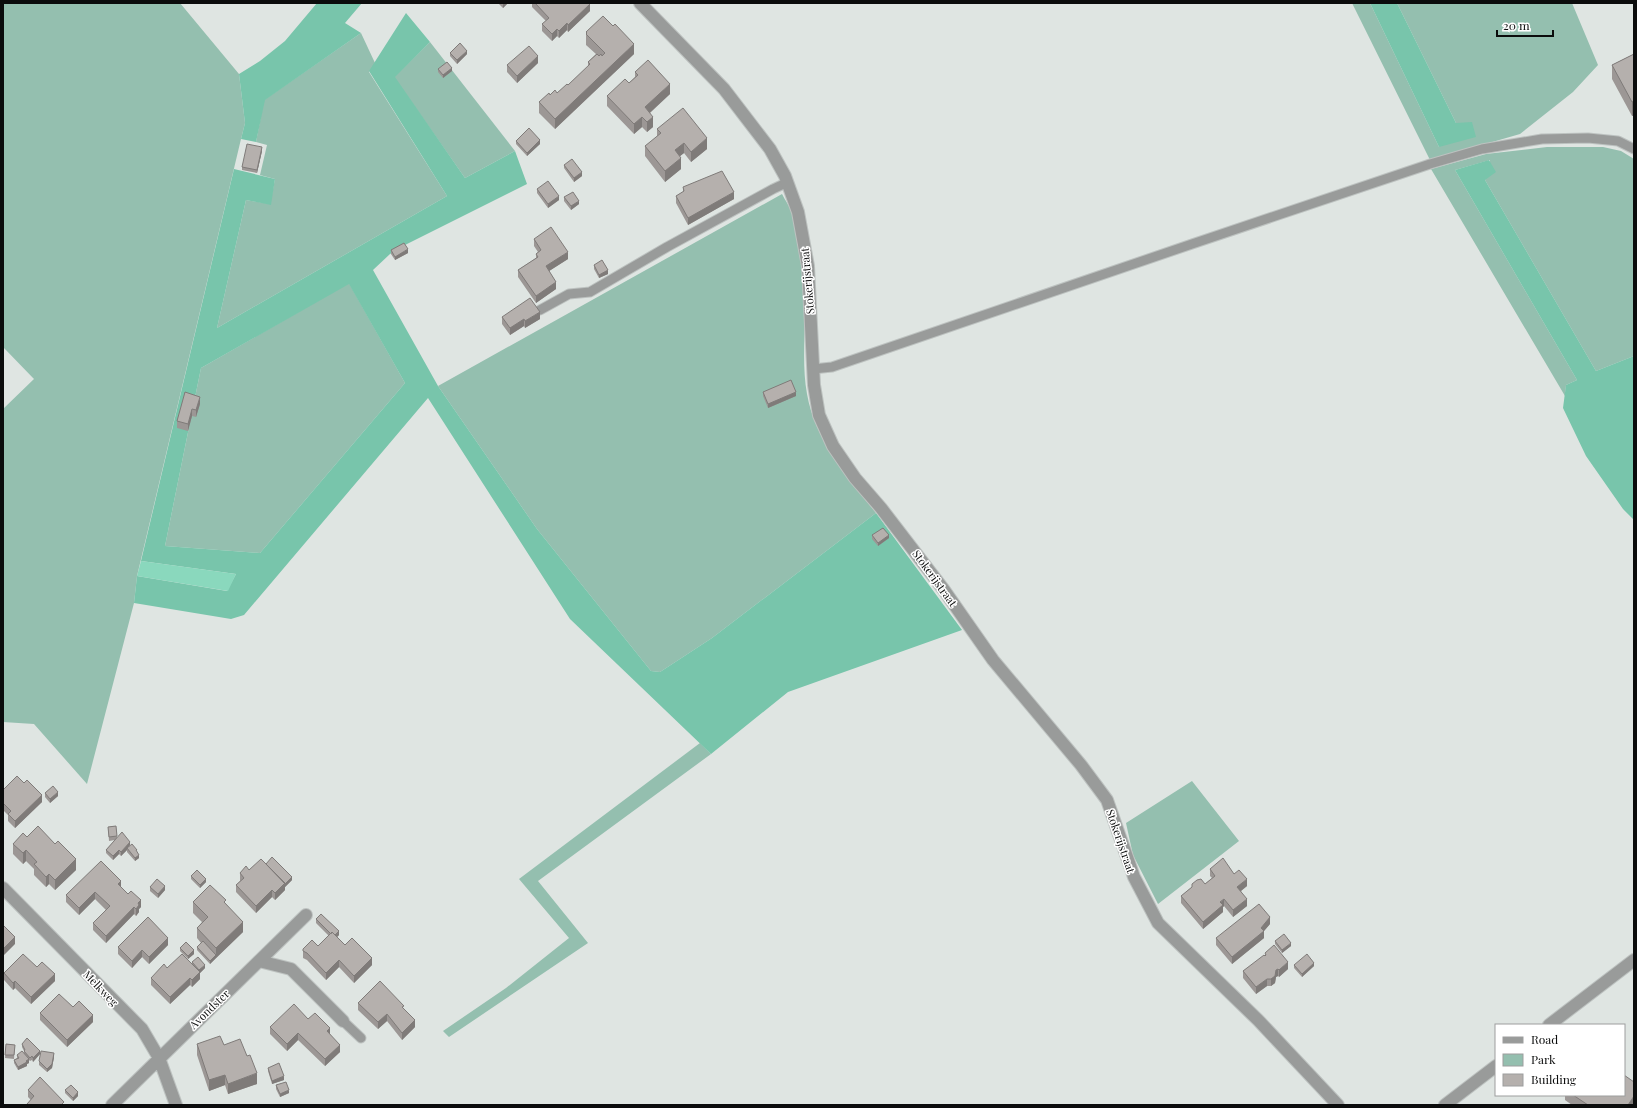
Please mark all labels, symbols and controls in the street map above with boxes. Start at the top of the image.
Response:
scale bar [1497,12,1553,38]
text: 20 m [1503,17,1530,33]
street label: Stokerijstraat [797,247,817,315]
street label: Stokerijstraat [909,547,961,609]
street label: Stokerijstraat [1103,807,1139,875]
street label: Melkweg [80,967,122,1009]
street label: Avondster [185,986,232,1033]
legend [1495,1024,1625,1096]
text: Road [1531,1031,1558,1047]
text: Park [1531,1051,1556,1067]
text: Building [1531,1071,1577,1087]

